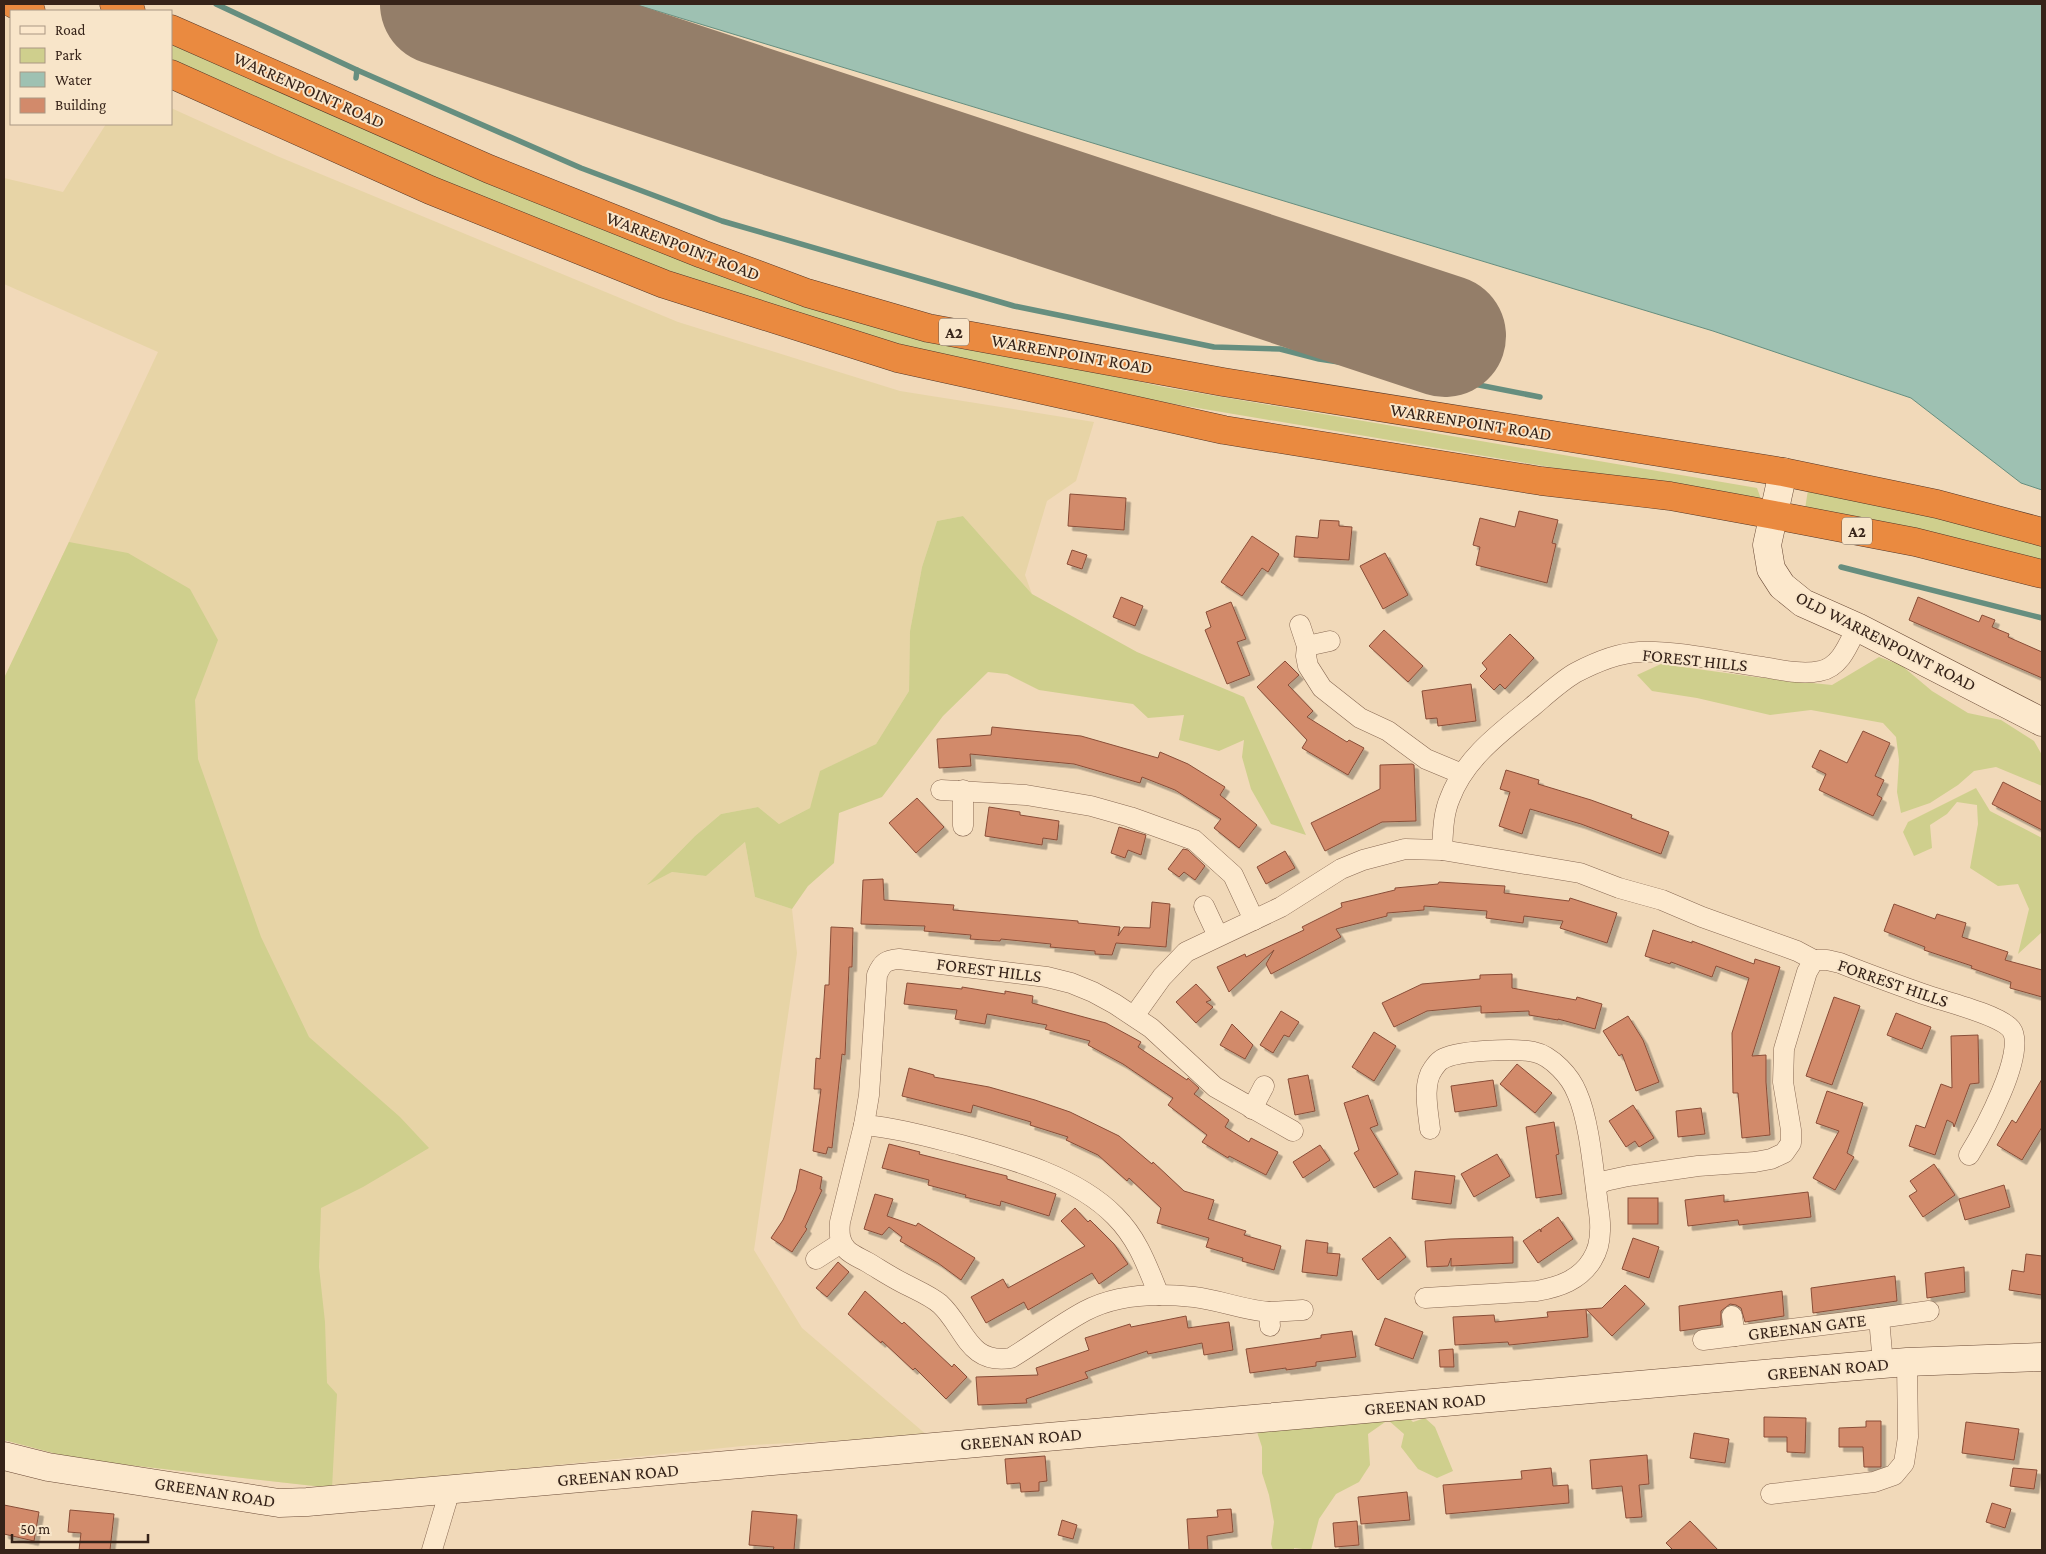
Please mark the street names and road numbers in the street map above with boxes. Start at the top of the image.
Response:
street label: WARRENPOINT ROAD [230,48,388,132]
street label: WARRENPOINT ROAD [603,207,763,285]
road number: A2 [939,318,969,346]
street label: WARRENPOINT ROAD [990,330,1154,378]
street label: WARRENPOINT ROAD [1389,399,1553,445]
road number: A2 [1842,518,1872,544]
street label: OLD WARRENPOINT ROAD [1793,587,1979,695]
street label: FOREST HILLS [1641,645,1749,675]
street label: FOREST HILLS [935,954,1043,986]
street label: FORREST HILLS [1835,955,1951,1011]
street label: GREENAN GATE [1747,1310,1867,1344]
street label: GREENAN ROAD [1766,1354,1890,1384]
street label: GREENAN ROAD [1363,1389,1487,1419]
street label: GREENAN ROAD [959,1424,1083,1454]
street label: GREENAN ROAD [556,1460,680,1490]
street label: GREENAN ROAD [153,1473,277,1511]

